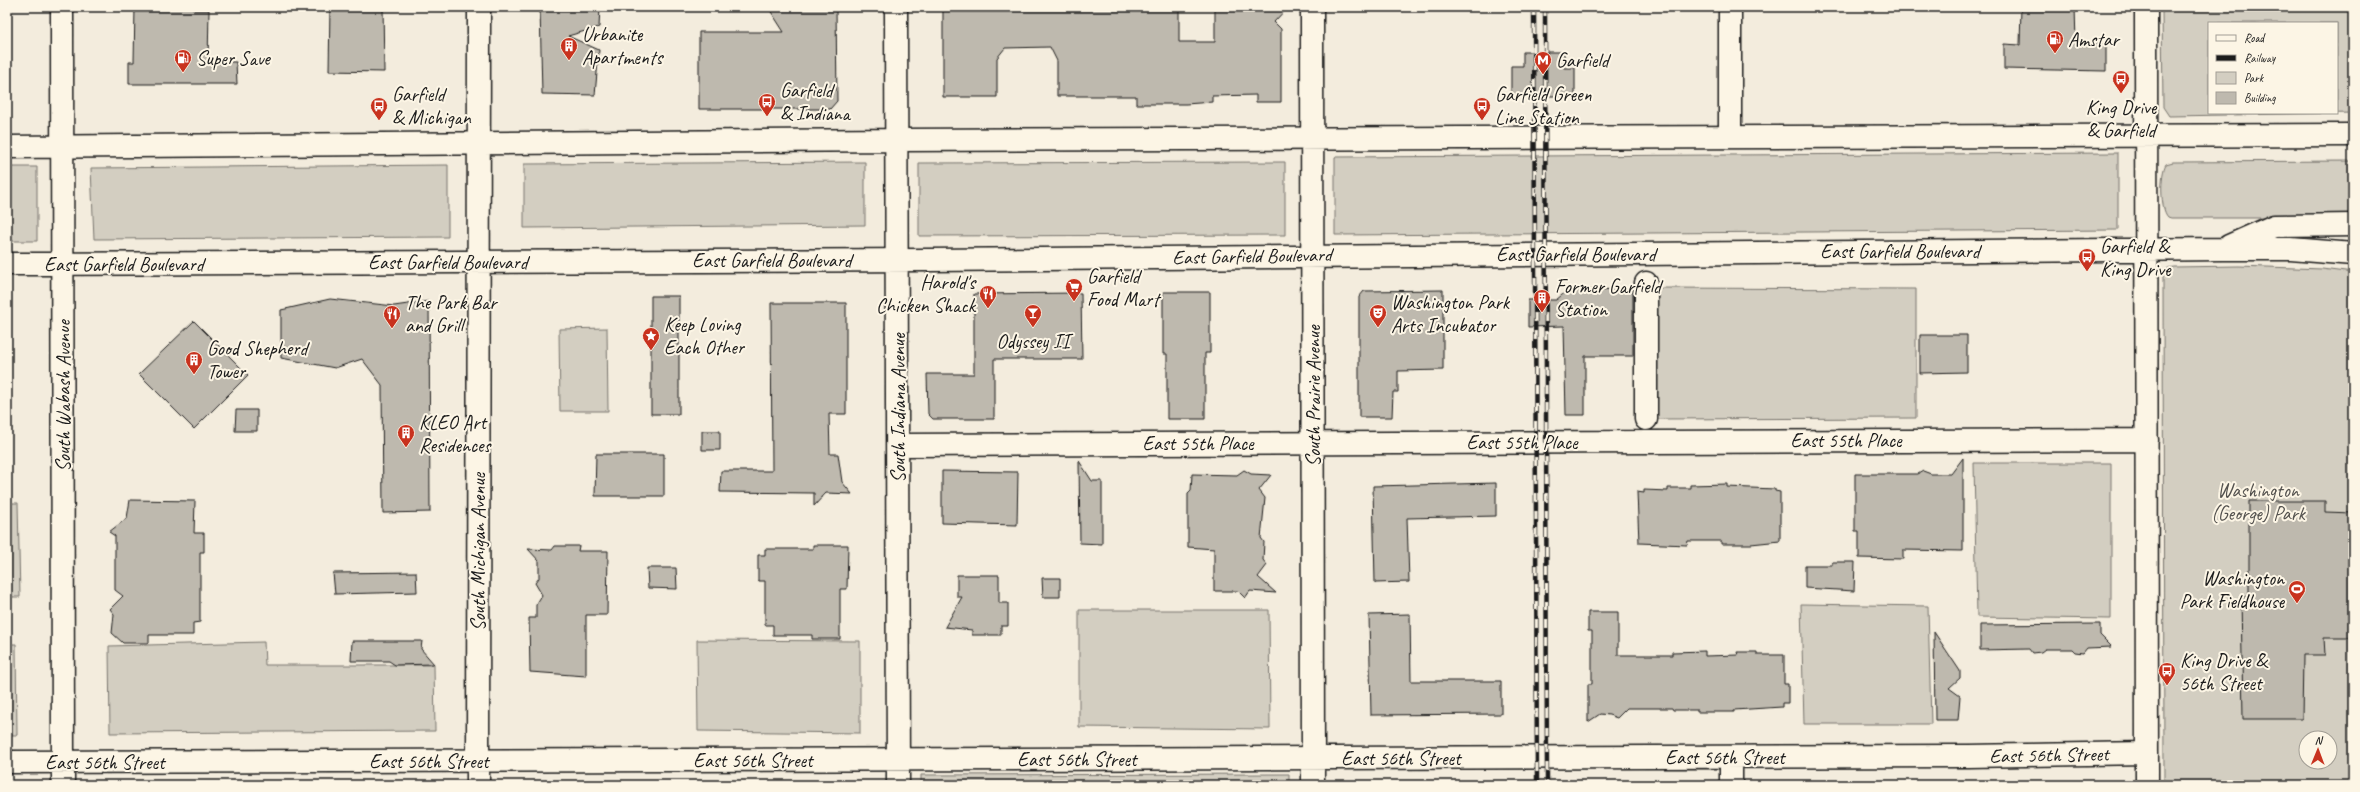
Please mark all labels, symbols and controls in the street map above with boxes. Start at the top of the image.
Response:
place label: Urbanite Apartments [582,22,664,70]
legend [2208,22,2338,114]
place label: Amstar [2068,27,2120,52]
fuel station icon: Amstar [2045,29,2065,54]
text: Road [2244,30,2266,46]
building icon: Urbanite Apartments [559,36,579,61]
place label: Super Save [196,46,271,71]
fuel station icon: Super Save [173,48,193,73]
place label: Garfield [1556,48,1612,73]
metro station icon: Garfield [1533,50,1553,75]
text: Railway [2244,50,2276,66]
bus stop icon: King Drive & Garfield [2111,69,2131,94]
text: Park [2244,70,2265,86]
place label: Garfield & Indiana [780,78,852,126]
place label: Garfield & Michigan [392,82,472,130]
place label: Garfield Green Line Station [1495,82,1592,130]
text: Building [2244,90,2276,106]
bus stop icon: Garfield & Indiana [757,92,777,117]
place label: King Drive & Garfield [2086,95,2158,143]
bus stop icon: Garfield & Michigan [369,96,389,121]
bus stop icon: Garfield Green Line Station [1472,96,1492,121]
place label: Garfield & King Drive [2100,234,2172,282]
street label: East Garfield Boulevard [1820,239,1983,264]
street label: East Garfield Boulevard [1172,242,1335,270]
street label: East Garfield Boulevard [1496,242,1659,267]
bus stop icon: Garfield & King Drive [2077,247,2097,272]
street label: East Garfield Boulevard [692,248,855,273]
street label: East Garfield Boulevard [368,250,531,275]
street label: East Garfield Boulevard [44,252,207,277]
place label: Garfield Food Mart [1087,264,1162,312]
place label: Harold's Chicken Shack [876,270,977,318]
place label: Former Garfield Station [1555,274,1664,322]
supermarket icon: Garfield Food Mart [1064,277,1084,302]
restaurant icon: Harold's Chicken Shack [978,284,998,309]
building icon: Former Garfield Station [1532,288,1552,313]
place label: The Park Bar and Grill [405,290,498,338]
place label: Washington Park Arts Incubator [1391,290,1511,338]
bar icon: Odyssey II [1023,303,1043,328]
theatre icon: Washington Park Arts Incubator [1368,303,1388,328]
restaurant icon: The Park Bar and Grill [382,304,402,329]
place label: Keep Loving Each Other [664,312,746,360]
street label: South Wabash Avenue [51,319,76,472]
street label: South Prairie Avenue [1301,324,1326,467]
place icon: Keep Loving Each Other [641,326,661,351]
place label: Odyssey II [997,329,1073,354]
street label: South Indiana Avenue [886,332,911,483]
place label: Good Shepherd Tower [207,336,310,384]
building icon: Good Shepherd Tower [184,350,204,375]
place label: KLEO Art Residences [419,410,493,458]
building icon: KLEO Art Residences [396,423,416,448]
street label: East 55th Place [1790,428,1903,453]
street label: East 55th Place [1466,430,1579,455]
street label: East 55th Place [1142,431,1255,456]
street label: South Michigan Avenue [466,471,491,631]
park label: Washington (George) Park [2211,478,2307,526]
place label: Washington Park Fieldhouse [2180,566,2285,614]
sports icon: Washington Park Fieldhouse [2287,579,2307,604]
place label: King Drive & 56th Street [2180,648,2269,696]
bus stop icon: King Drive & 56th Street [2157,661,2177,686]
north arrow [2298,730,2338,770]
text: N [2315,733,2324,747]
street label: East 56th Street [1989,741,2111,769]
street label: East 56th Street [1665,745,1787,770]
street label: East 56th Street [1341,746,1463,771]
street label: East 56th Street [1017,747,1139,772]
street label: East 56th Street [693,748,815,773]
street label: East 56th Street [369,749,491,774]
street label: East 56th Street [45,750,167,775]

